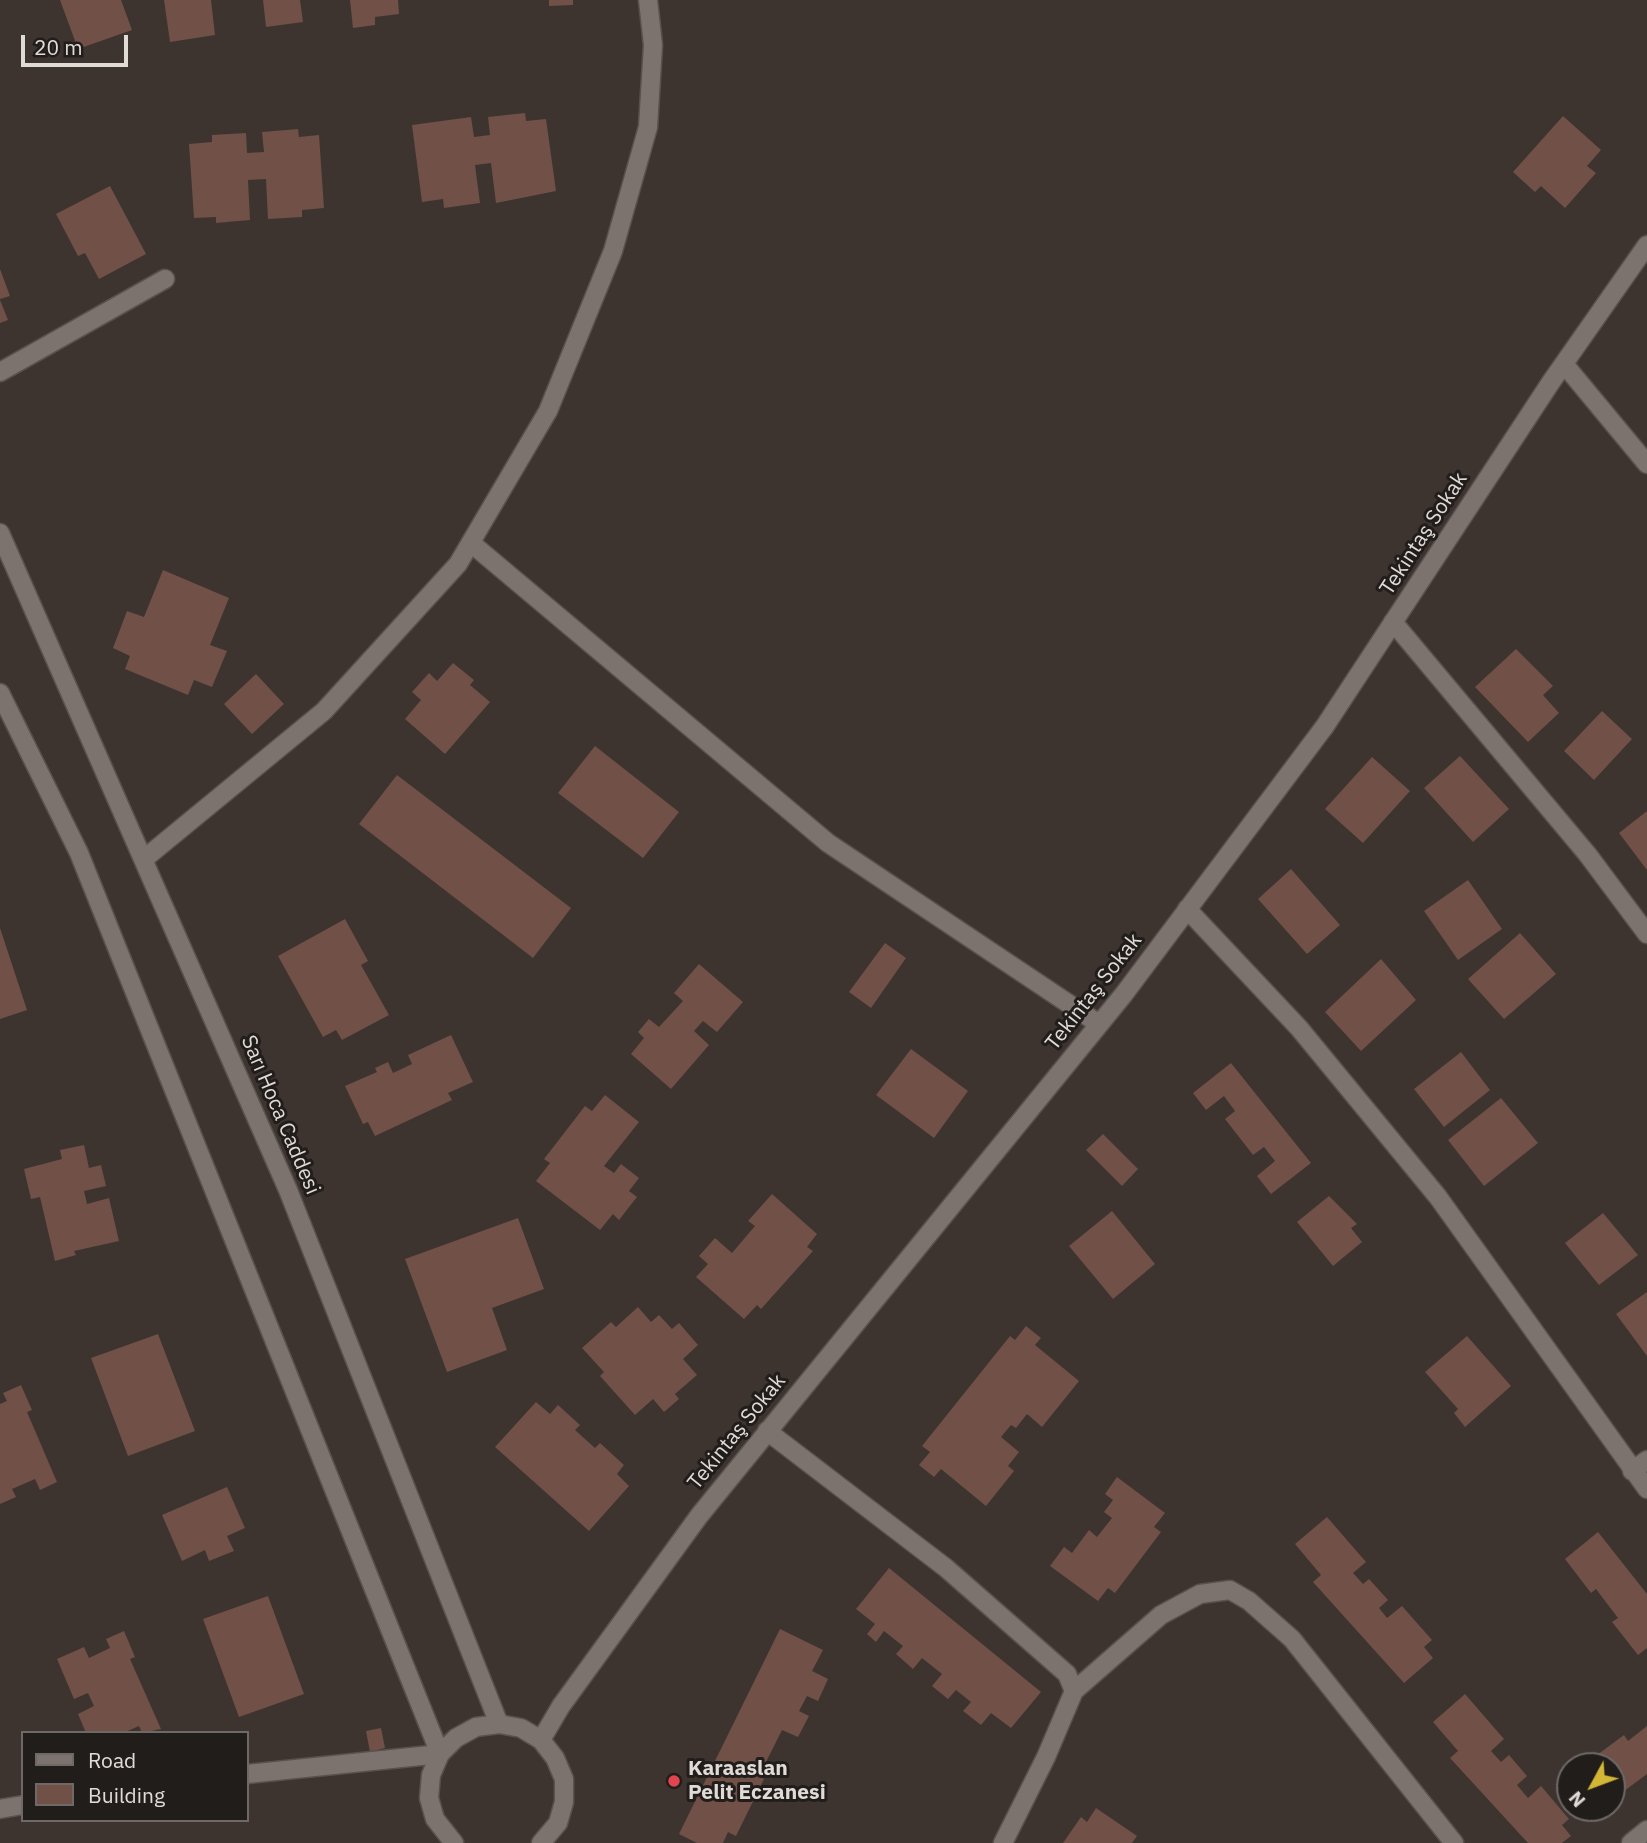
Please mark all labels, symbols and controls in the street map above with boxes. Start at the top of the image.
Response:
scale bar [24,21,131,65]
text: 20 m [34,33,83,61]
street label: Tekintaş Sokak [1375,468,1473,600]
street label: Tekintaş Sokak [1041,929,1147,1055]
street label: Sarı Hoca Caddesi [235,1032,325,1198]
street label: Tekintaş Sokak [683,1369,791,1495]
legend [21,1731,248,1822]
text: Road [88,1746,136,1774]
north arrow [1556,1752,1626,1822]
place label: Karaaslan Pelit Eczanesi [688,1756,826,1806]
marker: Karaaslan Pelit Eczanesi [666,1773,682,1789]
text: Building [88,1781,165,1809]
text: N [1563,1786,1590,1813]

